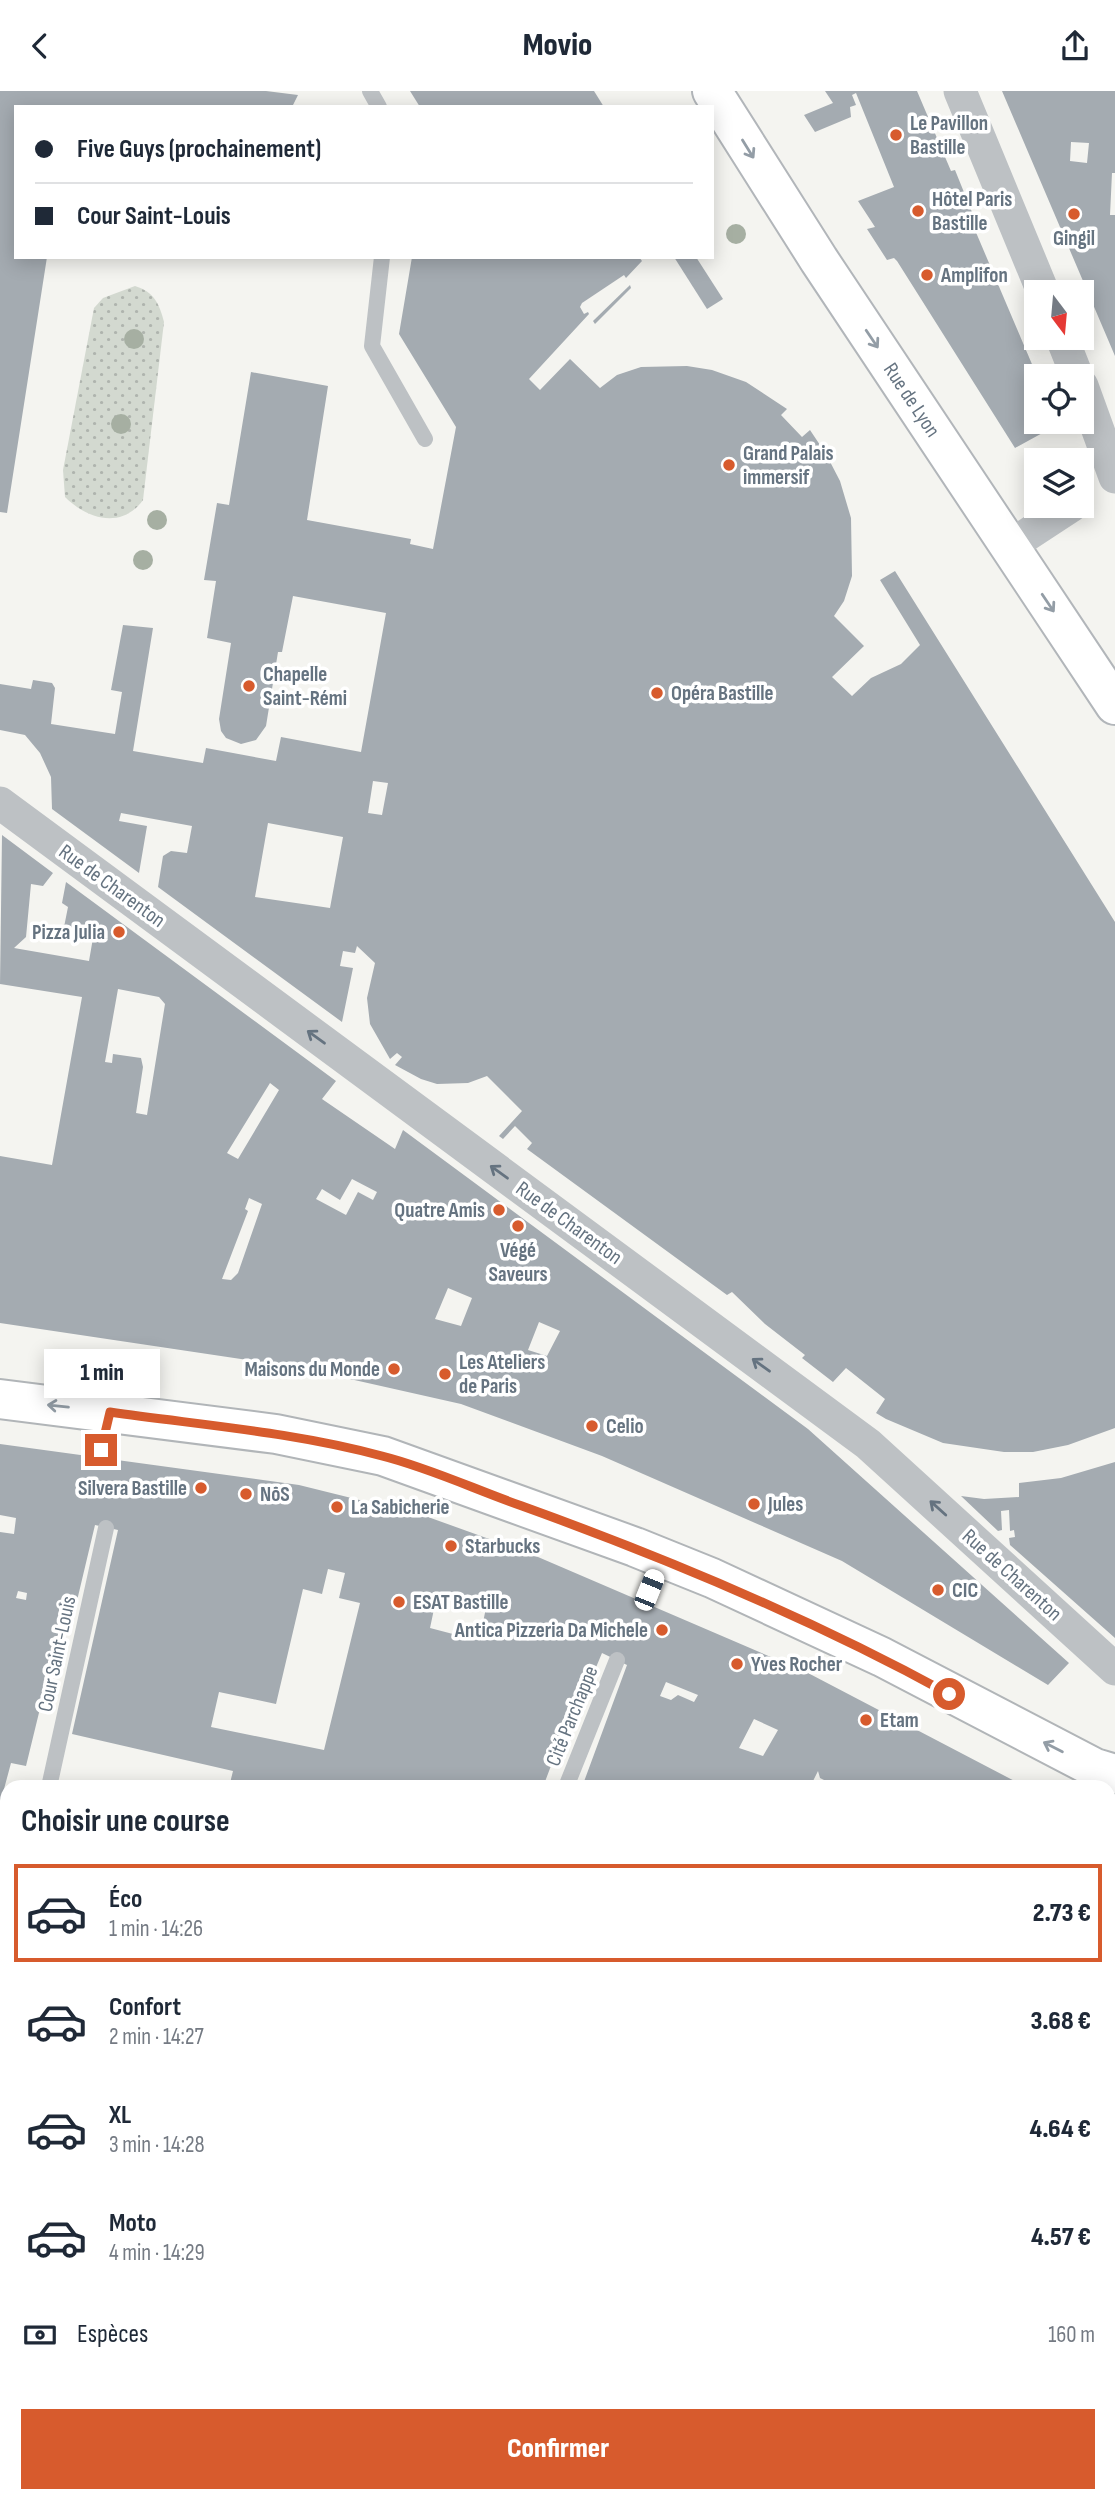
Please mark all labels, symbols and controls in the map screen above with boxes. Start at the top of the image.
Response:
text: Movio [523,26,592,65]
icon: back [21,27,59,65]
icon: share [1056,27,1094,65]
place label: Le Pavillon Bastille [910,111,988,160]
marker: Le Pavillon Bastille [888,127,904,143]
text: Five Guys (prochainement) [77,134,321,165]
one-way arrow [742,138,756,158]
place label: Hôtel Paris Bastille [932,187,1012,236]
text: Cour Saint-Louis [77,201,231,232]
marker: Hôtel Paris Bastille [910,203,926,219]
marker: Gingil [1066,206,1082,222]
place label: Gingil [1053,226,1095,251]
place label: Amplifon [940,263,1008,288]
marker: Amplifon [919,267,935,283]
north arrow [1024,280,1094,350]
map controls [1024,280,1094,518]
one-way arrow [865,329,879,349]
street label: Rue de Lyon [878,358,946,442]
button: locate [1024,364,1094,434]
place label: Grand Palais immersif [743,441,834,490]
button: layers [1024,448,1094,518]
marker: Grand Palais immersif [721,457,737,473]
one-way arrow [1041,593,1055,612]
place label: Chapelle Saint-Rémi [263,662,347,711]
marker: Chapelle Saint-Rémi [241,678,257,694]
place label: Opéra Bastille [671,681,773,706]
marker: Opéra Bastille [649,685,665,701]
street label: Rue de Charenton [54,839,170,933]
place label: Pizza Julia [32,920,105,945]
marker: Pizza Julia [111,924,127,940]
one-way arrow [307,1029,326,1044]
one-way arrow [490,1164,509,1179]
street label: Rue de Charenton [511,1176,627,1270]
place label: Quatre Amis [394,1198,485,1223]
marker: Quatre Amis [491,1202,507,1218]
marker: Végé Saveurs [510,1218,526,1234]
place label: Végé Saveurs [488,1238,548,1287]
callout: 1 min [43,1349,159,1397]
place label: Les Ateliers de Paris [459,1350,545,1399]
place label: Maisons du Monde [244,1357,380,1382]
one-way arrow [752,1358,771,1372]
text: 1 min [80,1359,124,1387]
marker: Maisons du Monde [386,1361,402,1377]
marker: Les Ateliers de Paris [437,1366,453,1382]
one-way arrow [47,1399,70,1412]
place label: Celio [606,1414,644,1439]
marker: Celio [584,1418,600,1434]
route end [85,1434,117,1466]
place label: Silvera Bastille [78,1476,187,1501]
marker: Silvera Bastille [193,1480,209,1496]
place label: NōS [260,1482,290,1507]
marker: NōS [238,1486,254,1502]
place label: Jules [767,1492,803,1517]
place label: La Sabicherie [351,1495,450,1520]
marker: Jules [746,1496,762,1512]
marker: La Sabicherie [329,1499,345,1515]
one-way arrow [930,1499,947,1516]
street label: Rue de Charenton [957,1524,1067,1626]
place label: Starbucks [465,1534,540,1559]
marker: Starbucks [443,1538,459,1554]
car [632,1567,667,1613]
place label: CIC [952,1578,978,1603]
marker: CIC [930,1582,946,1598]
place label: ESAT Bastille [413,1590,508,1615]
street label: Cour Saint-Louis [33,1594,81,1714]
marker: ESAT Bastille [391,1594,407,1610]
place label: Antica Pizzeria Da Michele [454,1618,648,1643]
marker: Antica Pizzeria Da Michele [654,1622,670,1638]
place label: Yves Rocher [751,1652,843,1677]
marker: Yves Rocher [729,1656,745,1672]
street label: Cité Parchappe [541,1662,603,1770]
route start [933,1678,965,1710]
place label: Etam [880,1708,919,1733]
marker: Etam [858,1712,874,1728]
one-way arrow [1043,1739,1064,1753]
text: Choisir une course [21,1802,230,1841]
icon: car [25,1882,88,1945]
text: Éco [109,1884,142,1915]
text: 2.73 € [1033,1898,1091,1929]
text: 1 min · 14:26 [109,1915,203,1943]
icon: car [25,1990,88,2053]
text: Confort [109,1992,181,2023]
text: 3.68 € [1030,2006,1091,2037]
text: 2 min · 14:27 [109,2023,204,2051]
icon: car [25,2098,88,2161]
text: XL [109,2100,131,2131]
text: 4.64 € [1030,2114,1091,2145]
text: 3 min · 14:28 [109,2131,205,2159]
icon: car [25,2206,88,2269]
text: Moto [109,2208,157,2239]
text: 4.57 € [1031,2222,1091,2253]
text: 4 min · 14:29 [109,2239,205,2267]
icon: cash [21,2316,59,2354]
text: Espèces [77,2319,148,2350]
text: 160 m [1048,2321,1095,2349]
button: Confirmer [21,2409,1095,2489]

